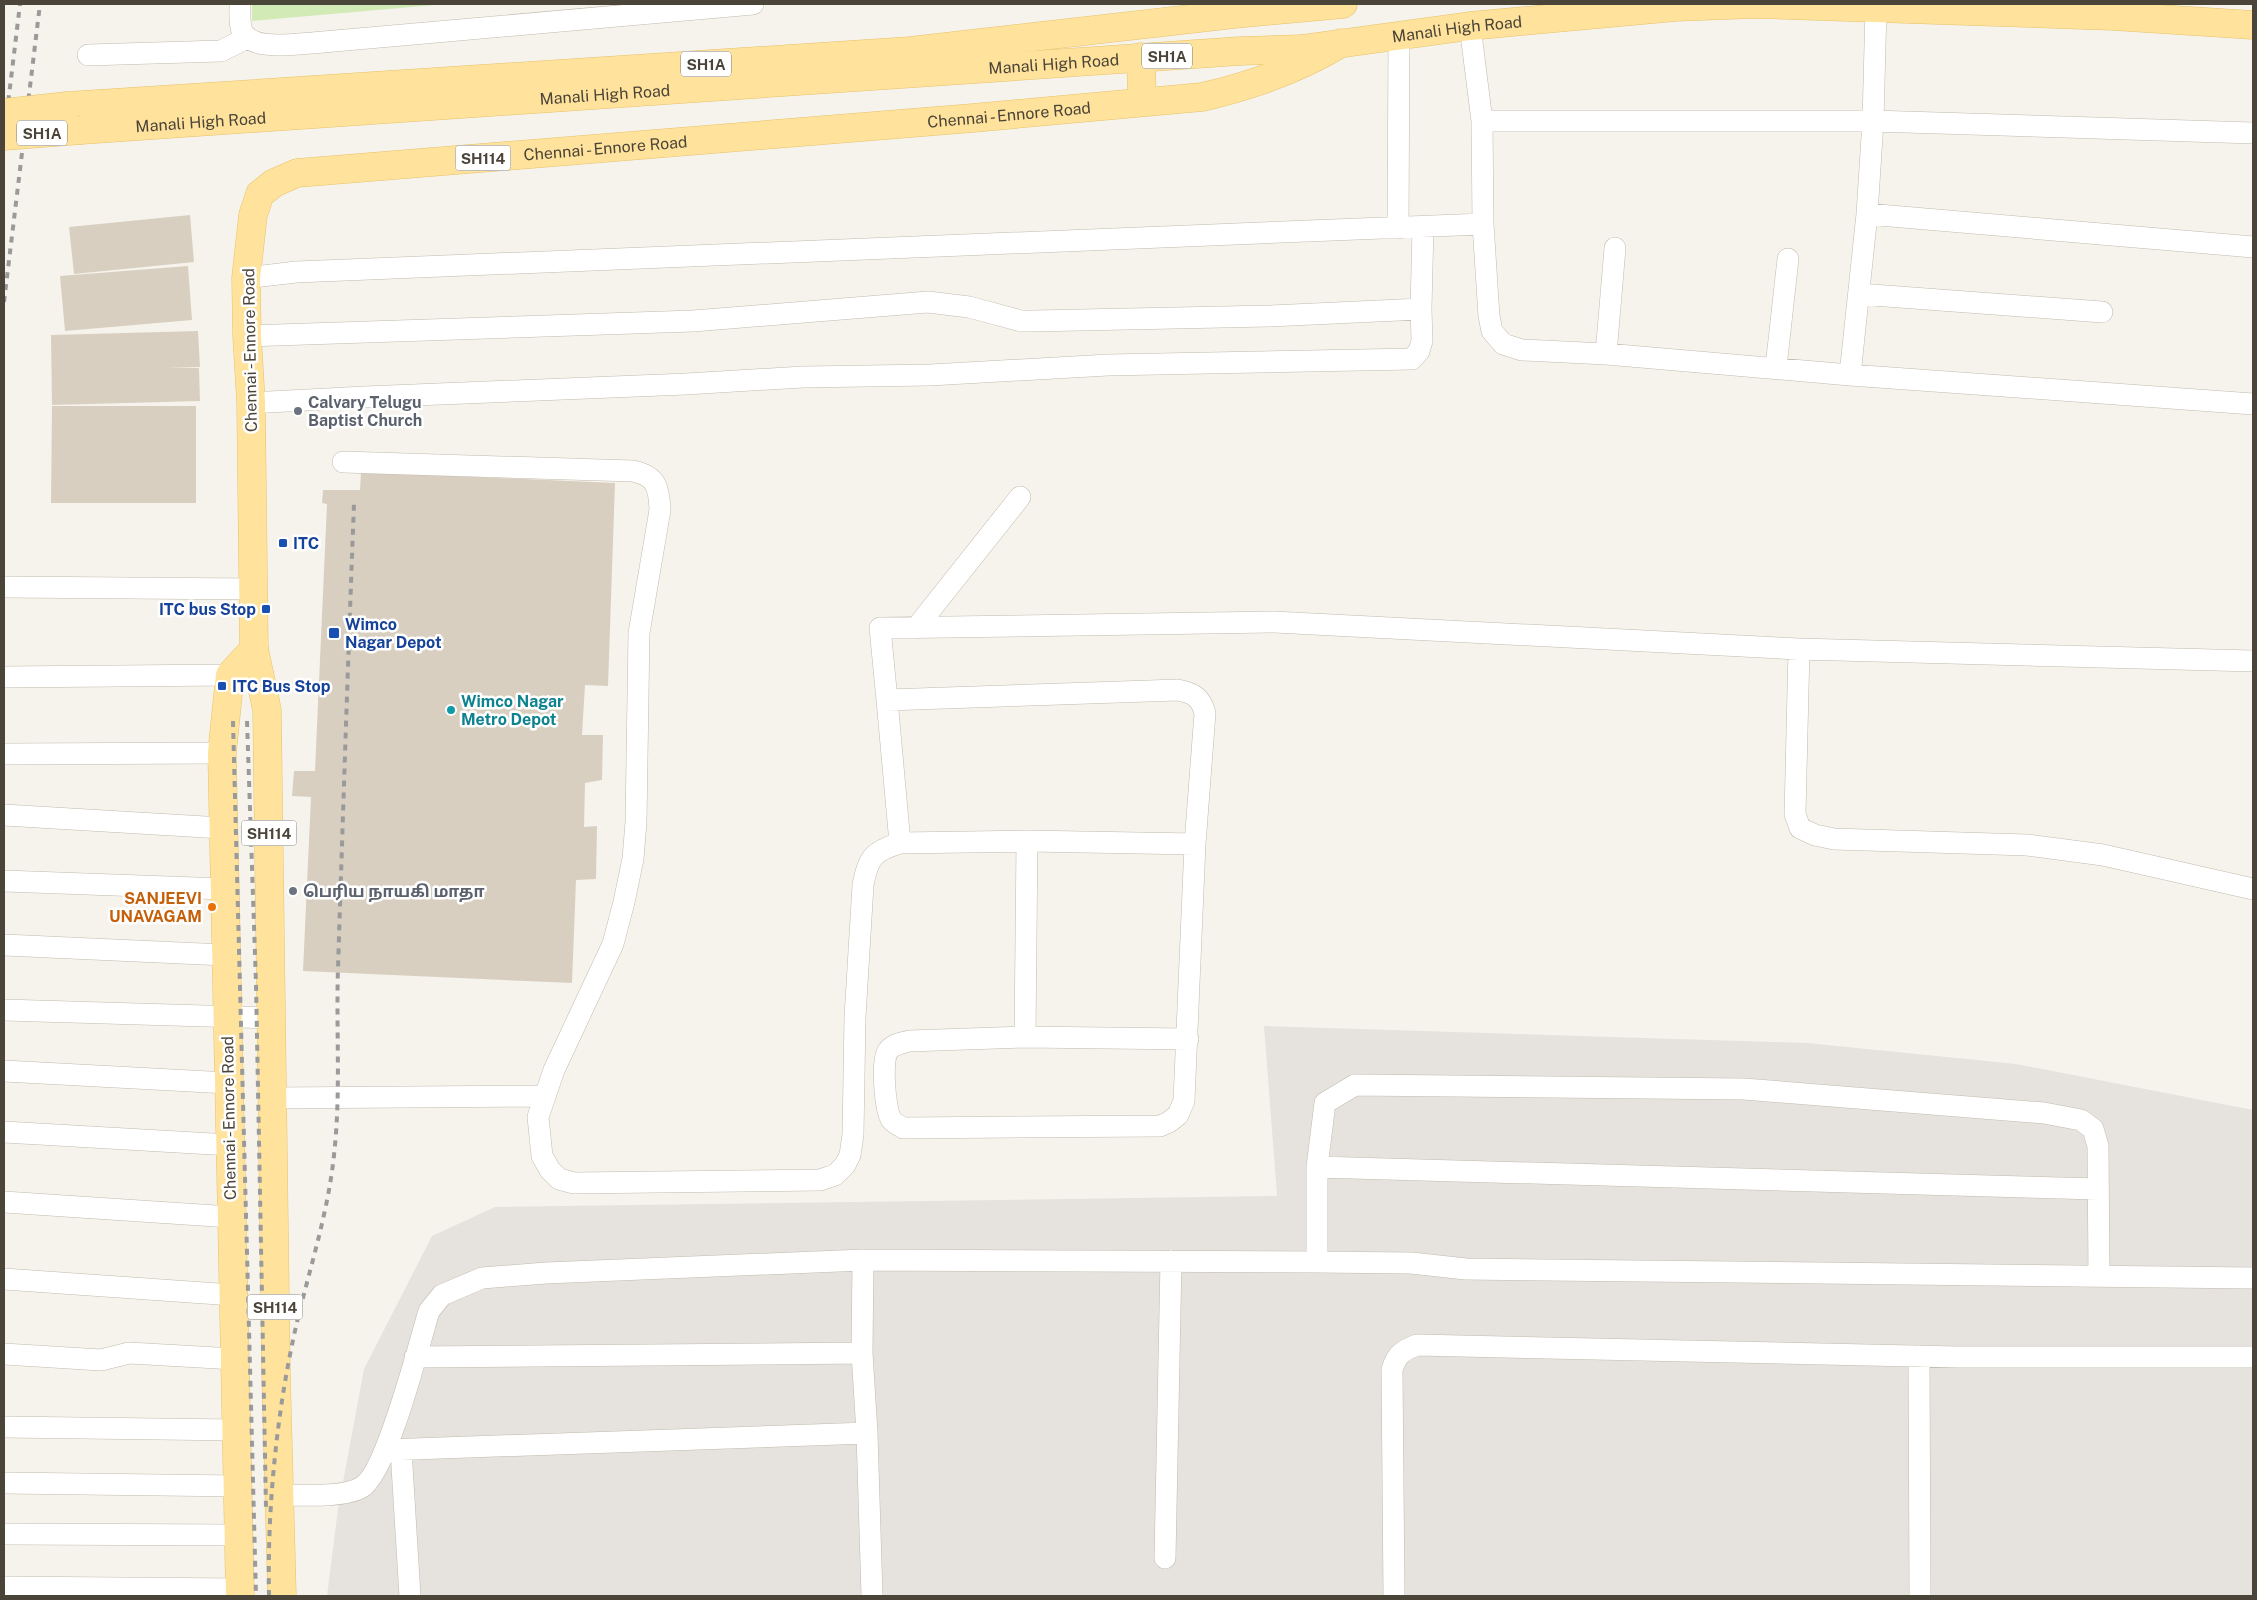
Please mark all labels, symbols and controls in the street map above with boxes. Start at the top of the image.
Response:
street label: Manali High Road [1391,12,1523,46]
road number: SH1A [1142,44,1192,68]
street label: Manali High Road [988,50,1120,78]
road number: SH1A [681,52,731,76]
street label: Manali High Road [539,80,671,108]
street label: Chennai - Ennore Road [926,98,1092,131]
street label: Manali High Road [135,108,267,136]
road number: SH1A [17,120,67,146]
street label: Chennai - Ennore Road [523,132,688,164]
road number: SH114 [456,146,510,170]
street label: Chennai - Ennore Road [239,268,261,432]
place label: Calvary Telugu Baptist Church [308,393,422,430]
marker: Calvary Telugu Baptist Church [292,405,304,417]
place label: ITC [293,534,319,553]
marker: ITC [277,537,289,549]
place label: ITC bus Stop [159,600,256,619]
marker: ITC bus Stop [260,603,272,615]
place label: Wimco Nagar Depot [345,615,442,652]
marker: Wimco Nagar Depot [327,626,341,640]
place label: ITC Bus Stop [232,677,331,696]
marker: ITC Bus Stop [216,680,228,692]
place label: Wimco Nagar Metro Depot [461,692,564,729]
marker: Wimco Nagar Metro Depot [445,704,457,716]
road number: SH114 [242,820,296,846]
place label: பெரிய நாயகி மாதா [303,882,485,902]
marker: பெரிய நாயகி மாதா [287,885,299,897]
place label: SANJEEVI UNAVAGAM [109,889,202,926]
marker: SANJEEVI UNAVAGAM [206,901,218,913]
street label: Chennai - Ennore Road [218,1036,240,1200]
road number: SH114 [248,1294,302,1320]

